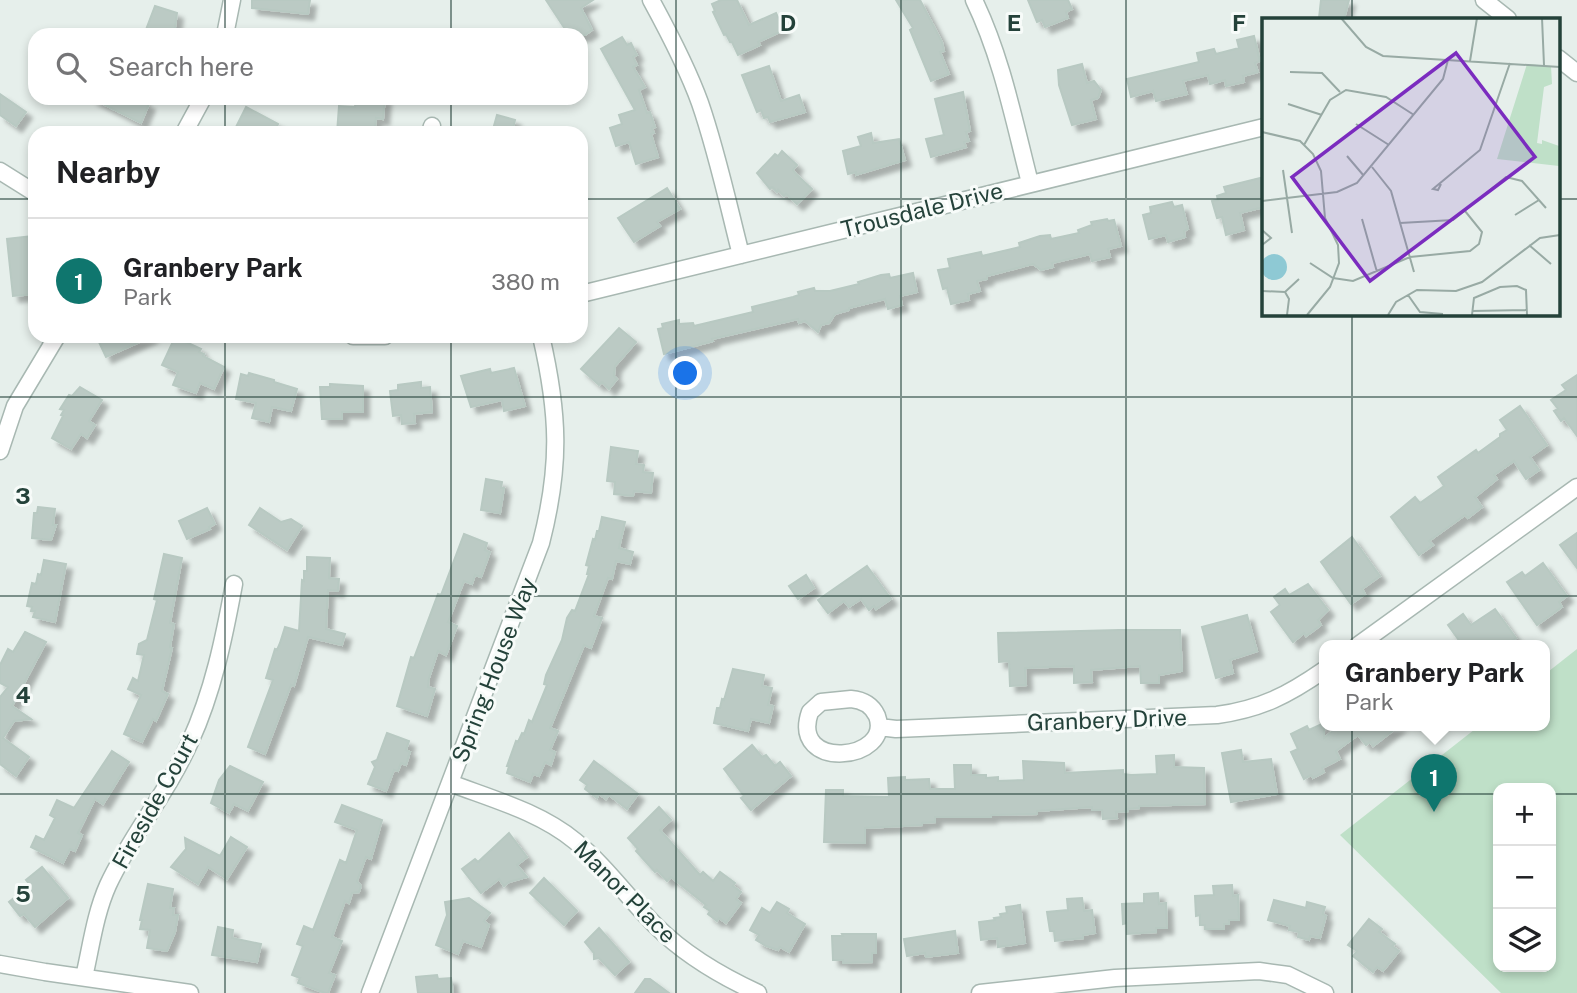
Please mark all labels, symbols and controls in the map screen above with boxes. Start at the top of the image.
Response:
text: D [780,9,796,36]
text: E [1007,9,1021,36]
text: F [1232,9,1246,36]
inset map [1262,18,1560,315]
search box [28,28,588,105]
icon: search [52,48,90,86]
text: Search here [108,51,254,82]
text: Nearby [56,154,160,190]
street label: Trousdale Drive [838,176,1006,243]
text: Granbery Park [123,252,303,283]
text: 1 [74,268,84,295]
text: 380 m [491,268,560,295]
text: Park [123,283,172,310]
your location [668,356,702,390]
text: 3 [15,482,31,509]
street label: Spring House Way [446,573,541,766]
popup [1319,640,1550,731]
text: Granbery Park [1345,657,1524,688]
text: 4 [15,681,31,708]
text: Park [1345,688,1394,715]
street label: Granbery Drive [1026,703,1188,736]
street label: Fireside Court [106,728,203,873]
pin: 1 [1411,754,1457,812]
map controls [1493,783,1556,972]
button: + [1493,783,1556,846]
street label: Manor Place [569,835,682,948]
button: − [1493,846,1556,909]
text: 5 [15,880,31,907]
button: layers [1493,909,1556,972]

